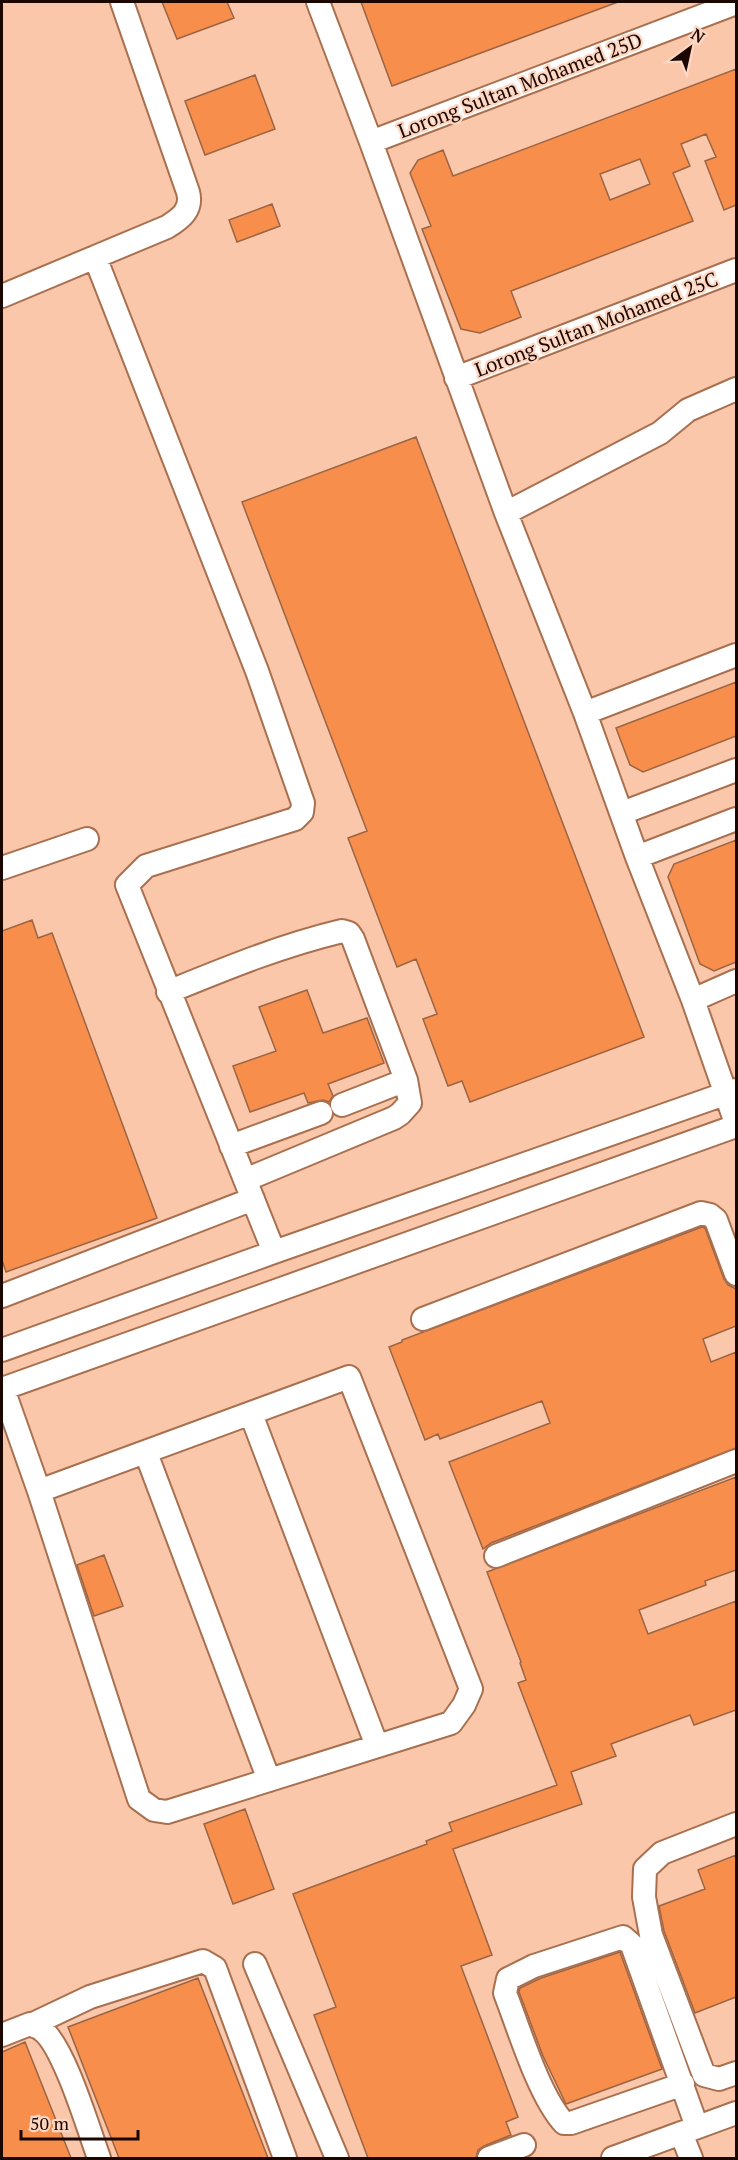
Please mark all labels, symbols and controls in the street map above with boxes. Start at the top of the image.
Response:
north arrow [660,18,720,78]
text: N [687,23,709,48]
street label: Lorong Sultan Mohamed 25D [394,26,646,144]
street label: Lorong Sultan Mohamed 25C [471,265,721,383]
scale bar [21,2103,138,2141]
text: 50 m [30,2111,70,2135]

